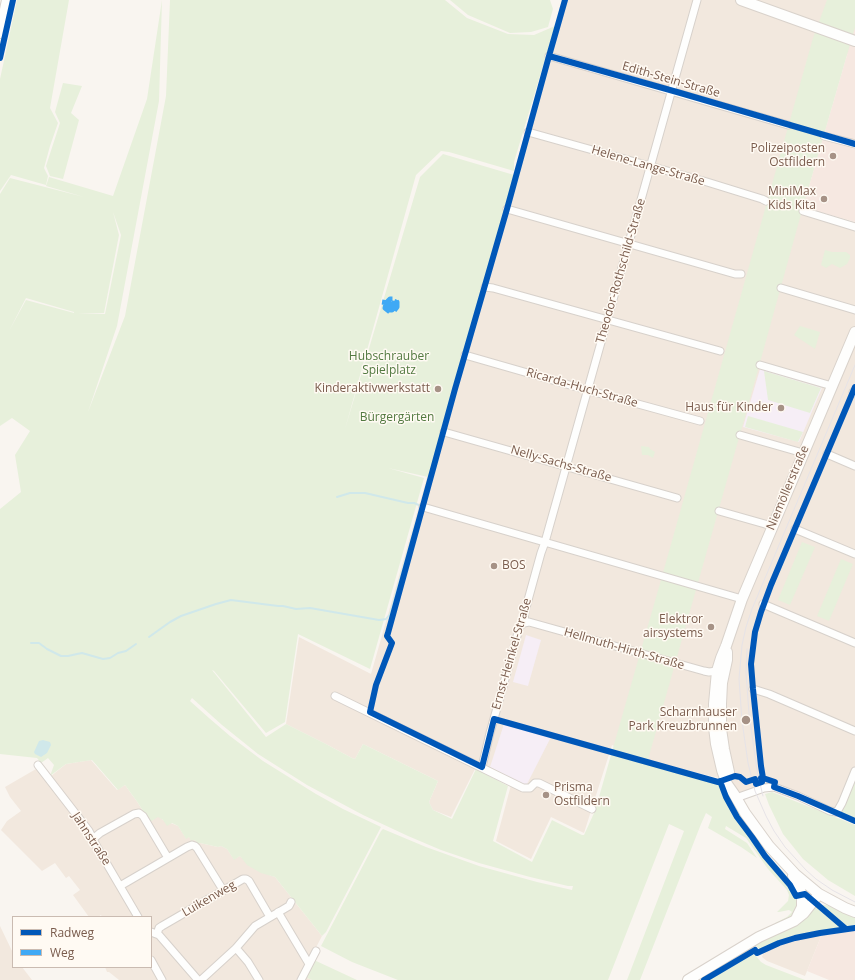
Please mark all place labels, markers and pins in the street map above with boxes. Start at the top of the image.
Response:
place label: Polizeiposten Ostfildern [750,142,825,170]
marker: Polizeiposten Ostfildern [828,151,838,161]
place label: MiniMax Kids Kita [768,185,816,213]
marker: MiniMax Kids Kita [819,194,829,204]
place label: Kinderaktivwerkstatt [315,382,430,396]
marker: Kinderaktivwerkstatt [433,384,443,394]
place label: Haus für Kinder [685,401,773,415]
marker: Haus für Kinder [776,403,786,413]
place label: BOS [502,559,526,573]
marker: BOS [489,561,499,571]
place label: Elektror airsystems [643,613,703,641]
marker: Elektror airsystems [706,622,716,632]
place label: Scharnhauser Park Kreuzbrunnen [628,706,737,734]
marker: Scharnhauser Park Kreuzbrunnen [740,714,752,726]
place label: Prisma Ostfildern [554,781,610,809]
marker: Prisma Ostfildern [541,790,551,800]

